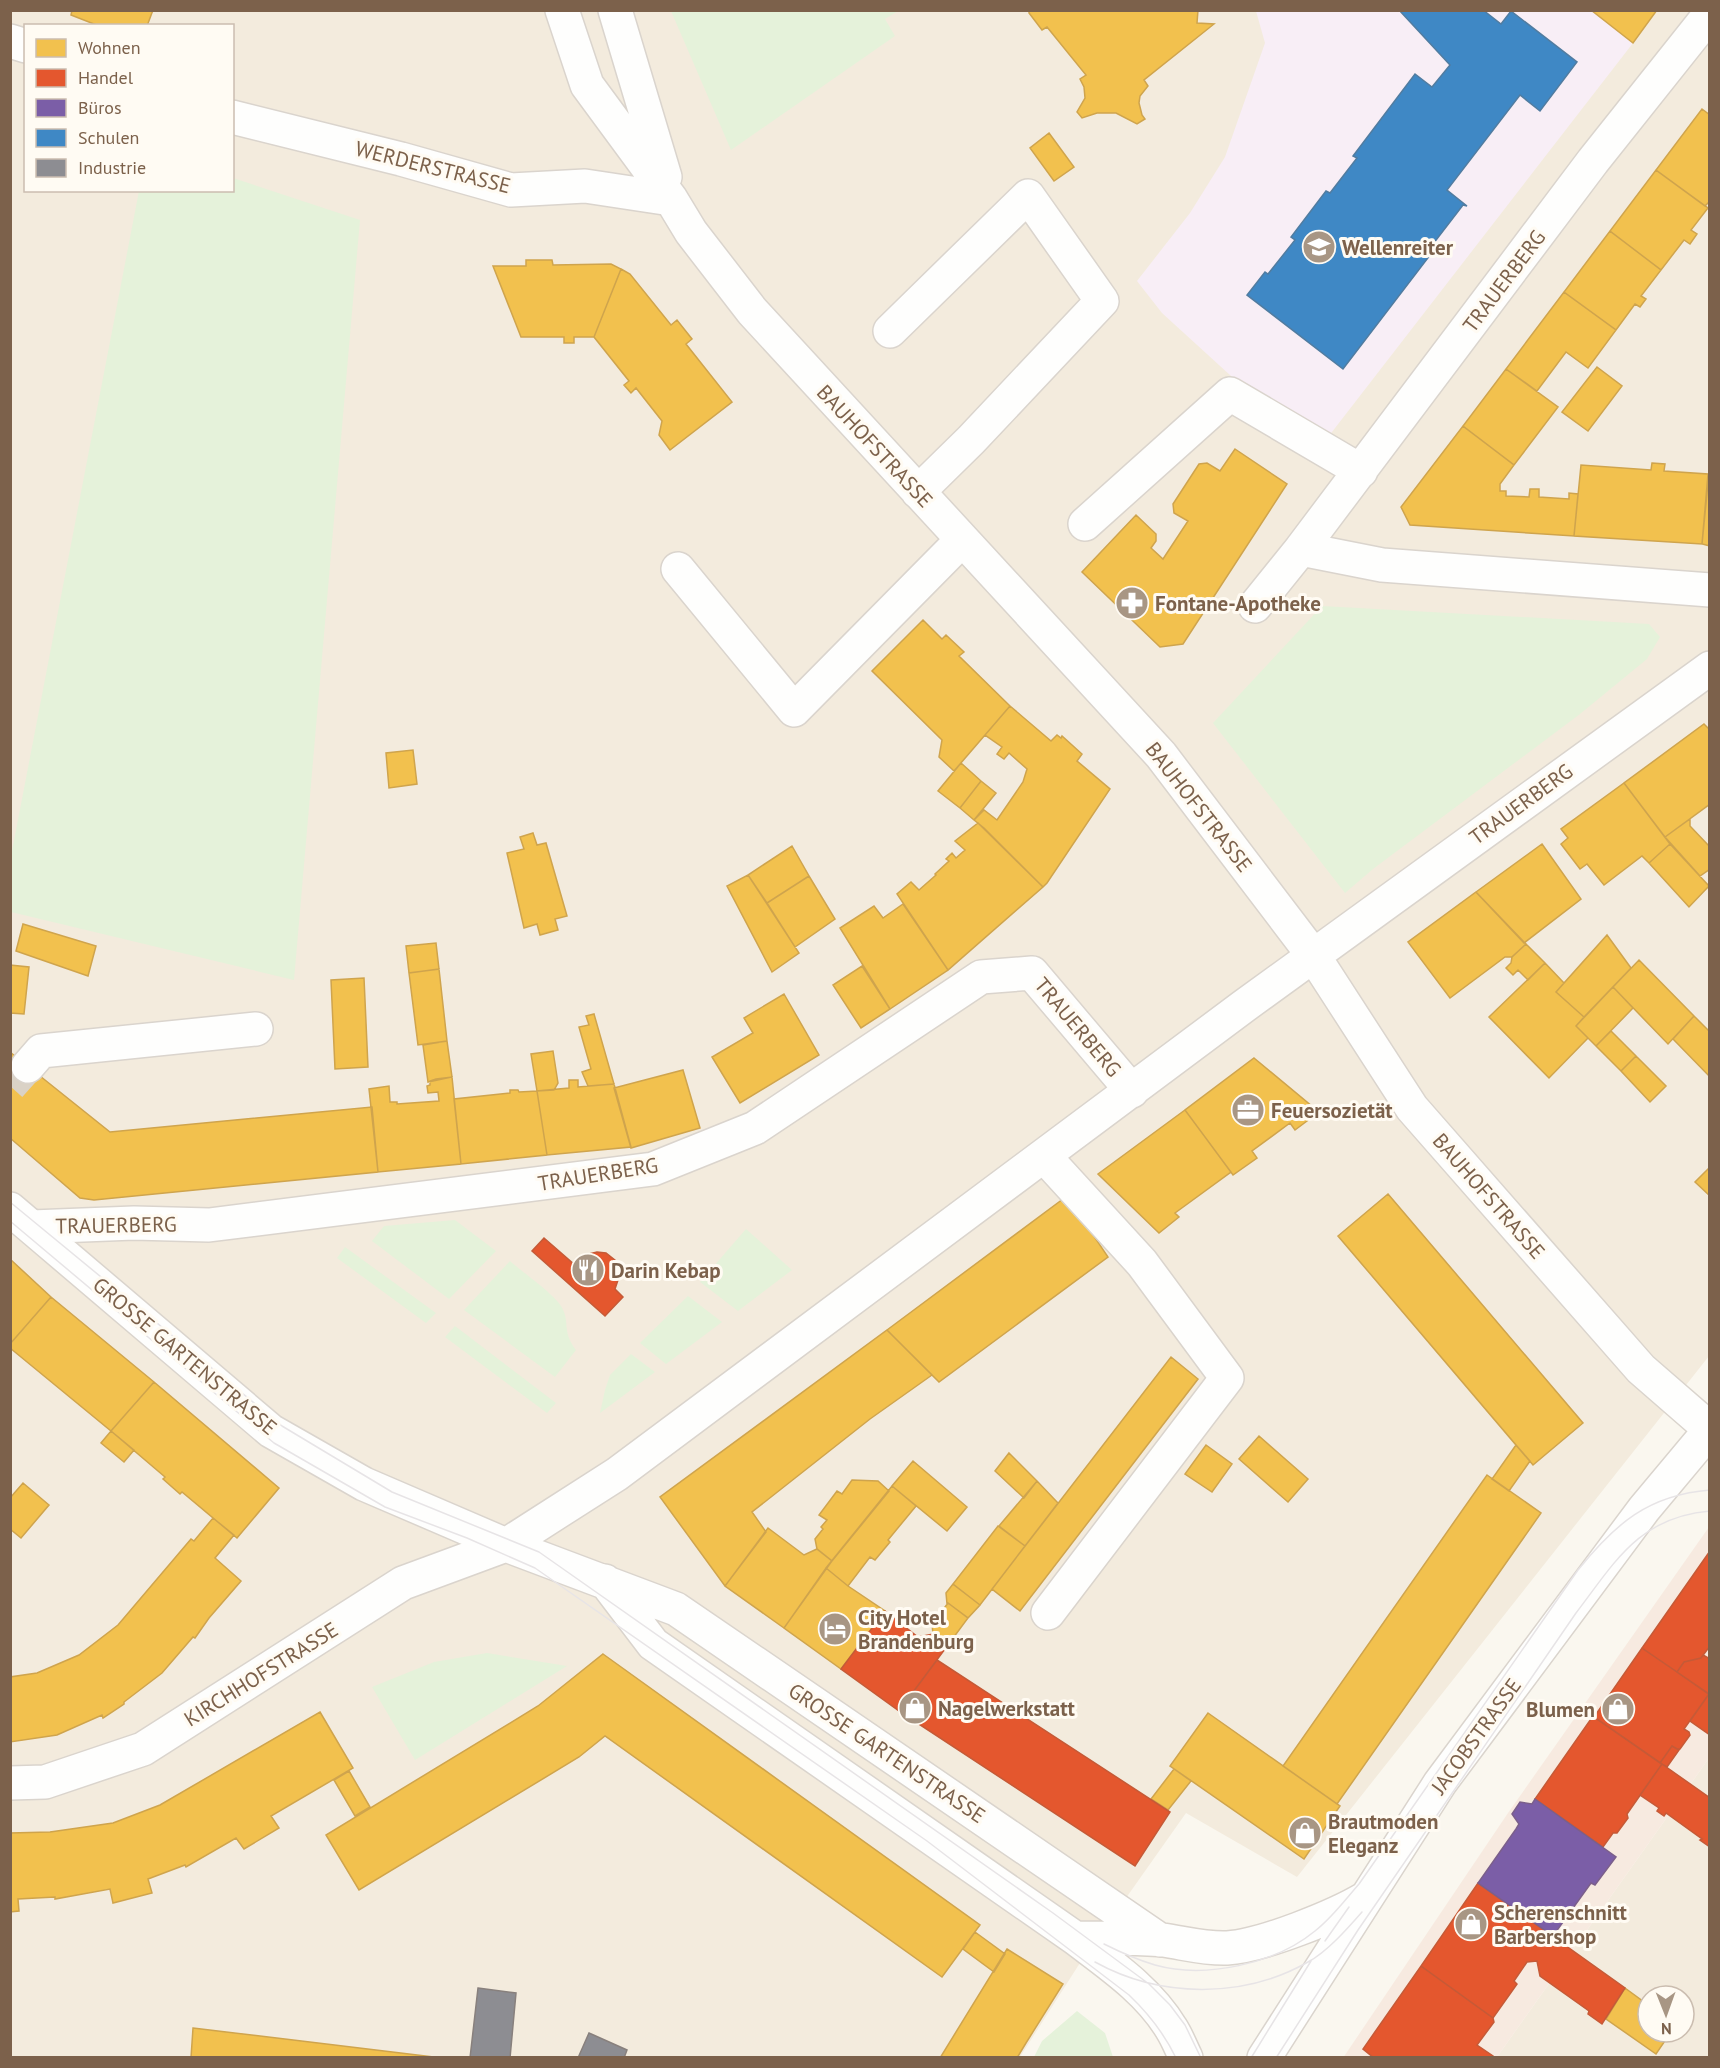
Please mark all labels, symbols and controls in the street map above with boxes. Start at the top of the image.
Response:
legend [24,24,234,192]
text: Wohnen [78,36,140,59]
text: Handel [78,66,134,89]
text: Büros [78,96,122,119]
text: Schulen [78,126,139,149]
street label: WERDERSTRASSE [352,135,514,199]
text: Industrie [78,156,146,179]
street label: TRAUERBERG [1457,224,1551,338]
school or university icon: Wellenreiter [1301,229,1337,265]
place label: Wellenreiter [1342,234,1454,261]
street label: BAUHOFSTRASSE [811,379,939,513]
pharmacy icon: Fontane-Apotheke [1114,585,1150,621]
place label: Fontane-Apotheke [1155,590,1321,617]
street label: BAUHOFSTRASSE [1140,736,1258,878]
street label: TRAUERBERG [1464,757,1578,851]
street label: TRAUERBERG [1029,972,1127,1082]
office icon: Feuersozietät [1230,1092,1266,1128]
place label: Feuersozietät [1271,1097,1393,1124]
street label: BAUHOFSTRASSE [1427,1127,1551,1265]
street label: TRAUERBERG [536,1151,660,1197]
street label: TRAUERBERG [55,1210,177,1240]
restaurant icon: Darin Kebap [570,1252,606,1288]
place label: Darin Kebap [611,1257,720,1284]
street label: GROSSE GARTENSTRASSE [87,1271,283,1441]
place label: City Hotel Brandenburg [858,1604,974,1655]
hotel icon: City Hotel Brandenburg [817,1611,853,1647]
street label: KIRCHHOFSTRASSE [179,1616,343,1732]
street label: JACOBSTRASSE [1424,1673,1527,1800]
street label: GROSSE GARTENSTRASSE [783,1677,991,1829]
shop icon: Nagelwerkstatt [897,1690,933,1726]
shop icon: Blumen [1600,1691,1636,1727]
place label: Nagelwerkstatt [938,1695,1075,1722]
place label: Blumen [1526,1696,1595,1723]
place label: Brautmoden Eleganz [1328,1808,1438,1859]
shop icon: Brautmoden Eleganz [1287,1815,1323,1851]
place label: Scherenschnitt Barbershop [1494,1899,1627,1950]
shop icon: Scherenschnitt Barbershop [1453,1906,1489,1942]
north arrow [1636,1984,1696,2044]
text: N [1661,2019,1672,2039]

